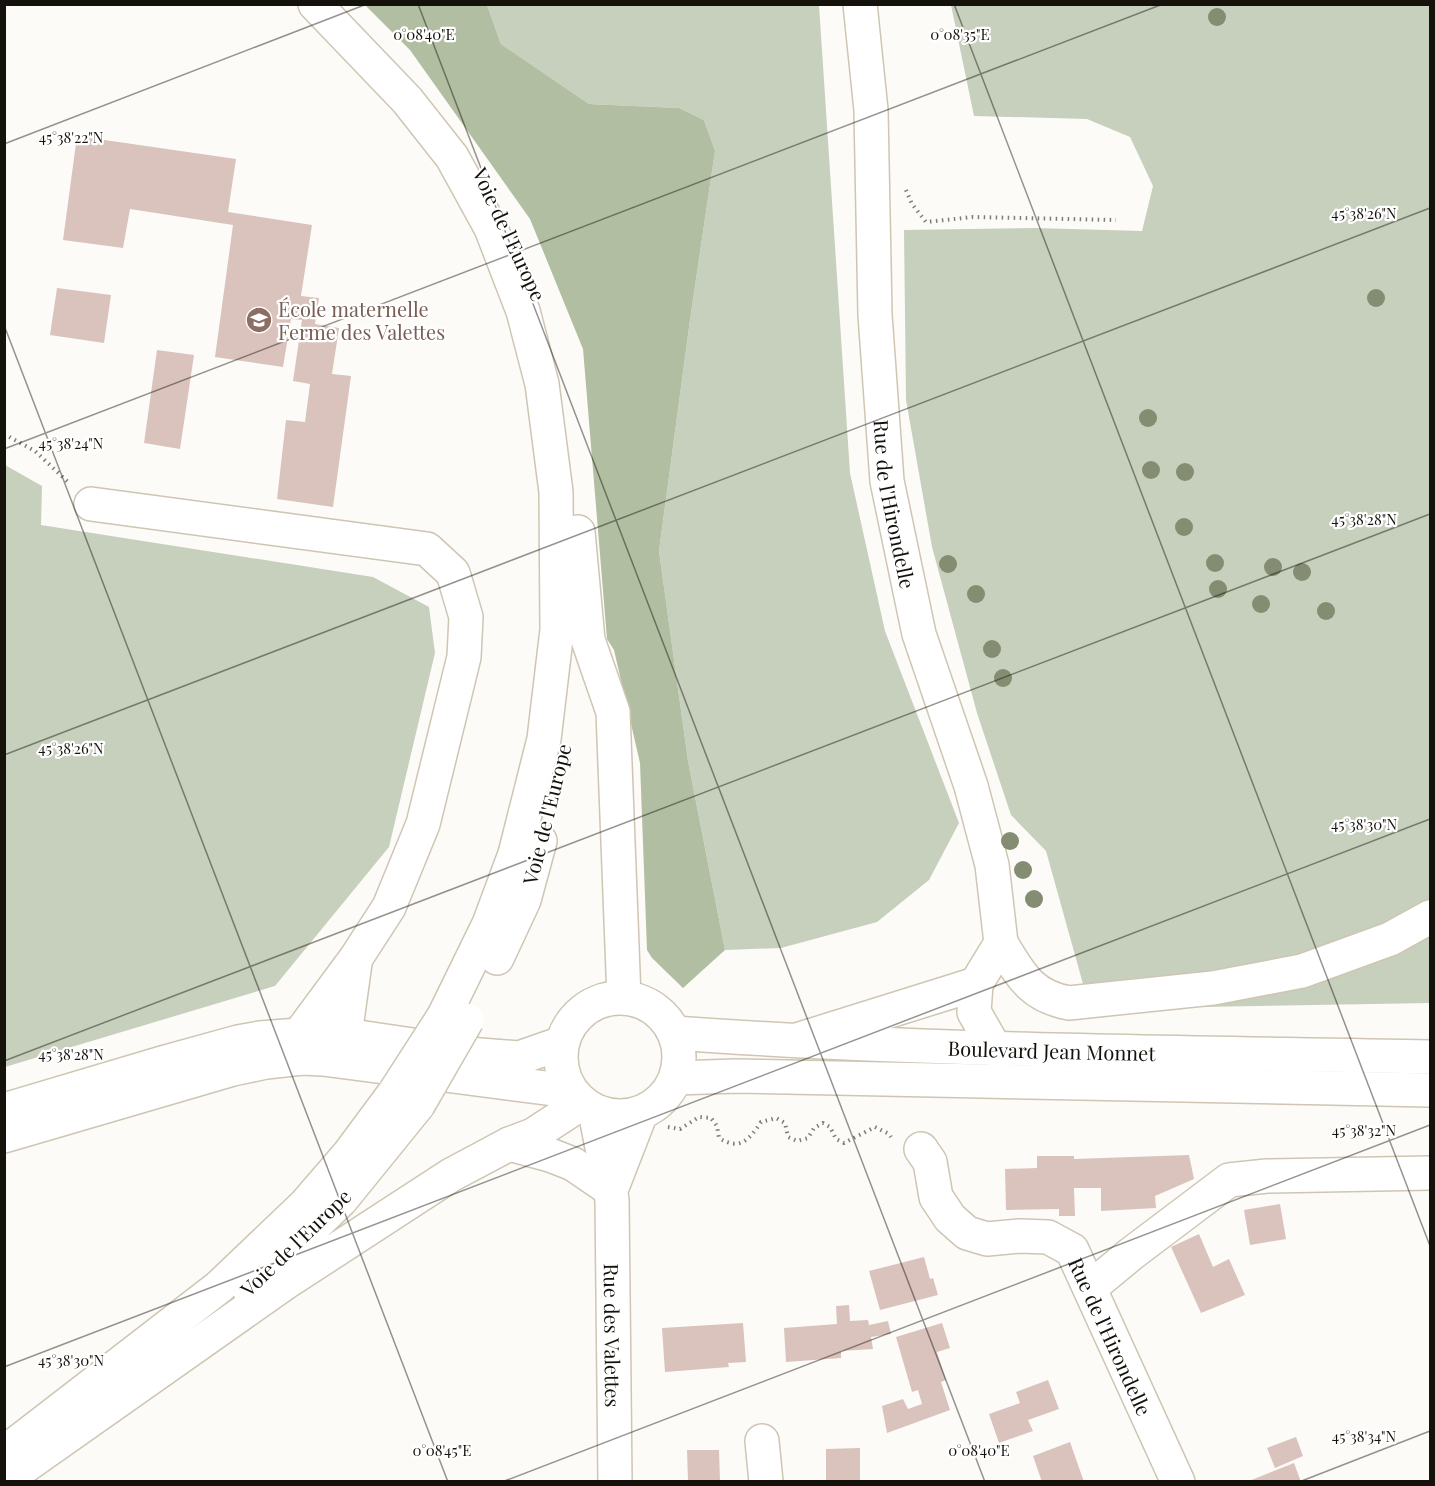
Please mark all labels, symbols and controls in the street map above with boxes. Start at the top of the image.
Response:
text: 0°08'40"E [393,24,455,44]
text: 0°08'35"E [930,24,990,44]
text: 45°38'22"N [39,127,104,147]
street label: Voie de l'Europe [467,162,553,305]
text: 45°38'26"N [1331,203,1397,223]
place label: École maternelle Ferme des Valettes [278,295,445,345]
school or university icon: École maternelle Ferme des Valettes [244,305,274,335]
street label: Rue de l'Hirondelle [869,419,923,591]
text: 45°38'24"N [39,433,104,453]
text: 45°38'28"N [1331,509,1397,529]
text: 45°38'26"N [38,738,104,758]
street label: Voie de l'Europe [515,741,577,888]
text: 45°38'30"N [1331,814,1397,834]
street label: Boulevard Jean Monnet [947,1033,1157,1066]
text: 45°38'28"N [38,1044,104,1064]
text: 45°38'32"N [1332,1120,1397,1140]
street label: Voie de l'Europe [233,1182,356,1302]
street label: Rue de l'Hirondelle [1063,1253,1159,1419]
street label: Rue des Valettes [599,1263,628,1408]
text: 45°38'30"N [38,1350,104,1370]
text: 45°38'34"N [1332,1426,1397,1446]
text: 0°08'45"E [413,1440,471,1460]
text: 0°08'40"E [948,1440,1010,1460]

